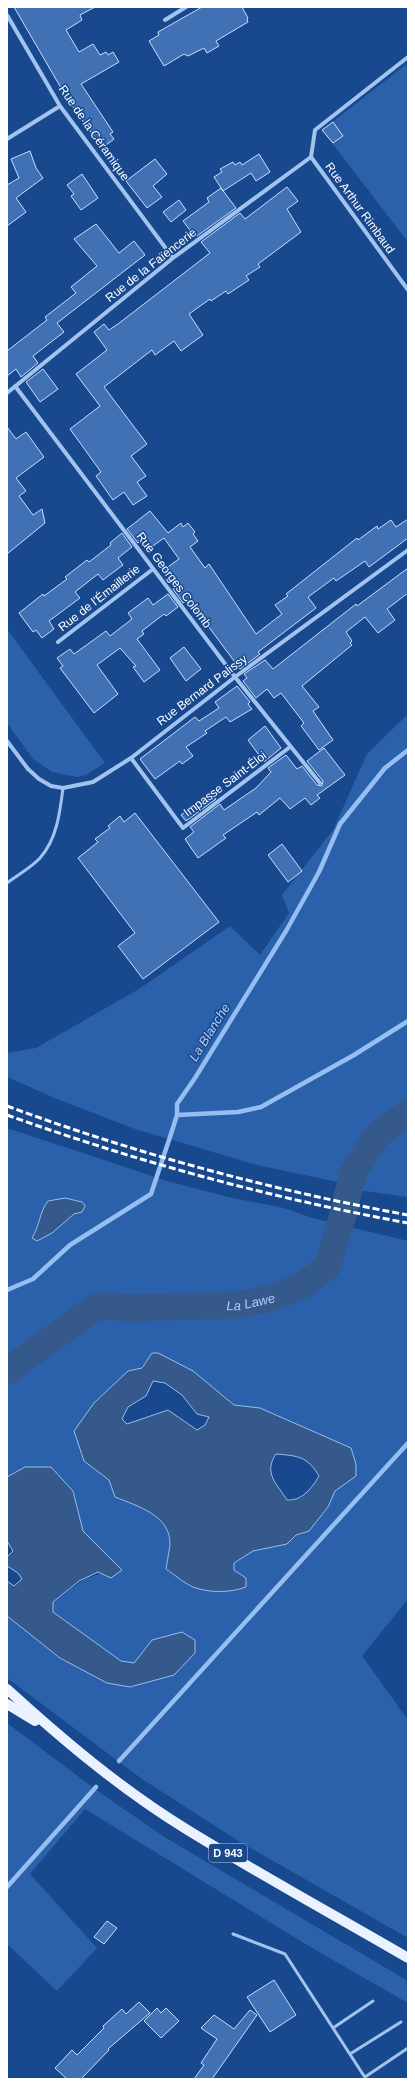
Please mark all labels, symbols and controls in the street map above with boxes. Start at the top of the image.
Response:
street label: Rue de la Céramique [56,83,132,184]
street label: Rue Arthur Rimbaud [322,160,398,256]
street label: Rue de la Faïencerie [103,225,199,305]
street label: Rue Georges Colomb [133,529,215,631]
street label: Rue de l'Émaillerie [55,561,143,634]
street label: Rue Bernard Palissy [154,651,250,729]
street label: Impasse Saint-Éloi [180,748,269,820]
water label: La Blanche [186,1001,233,1064]
water label: La Lawe [226,1290,277,1313]
road number: D 943 [209,1844,247,1862]

